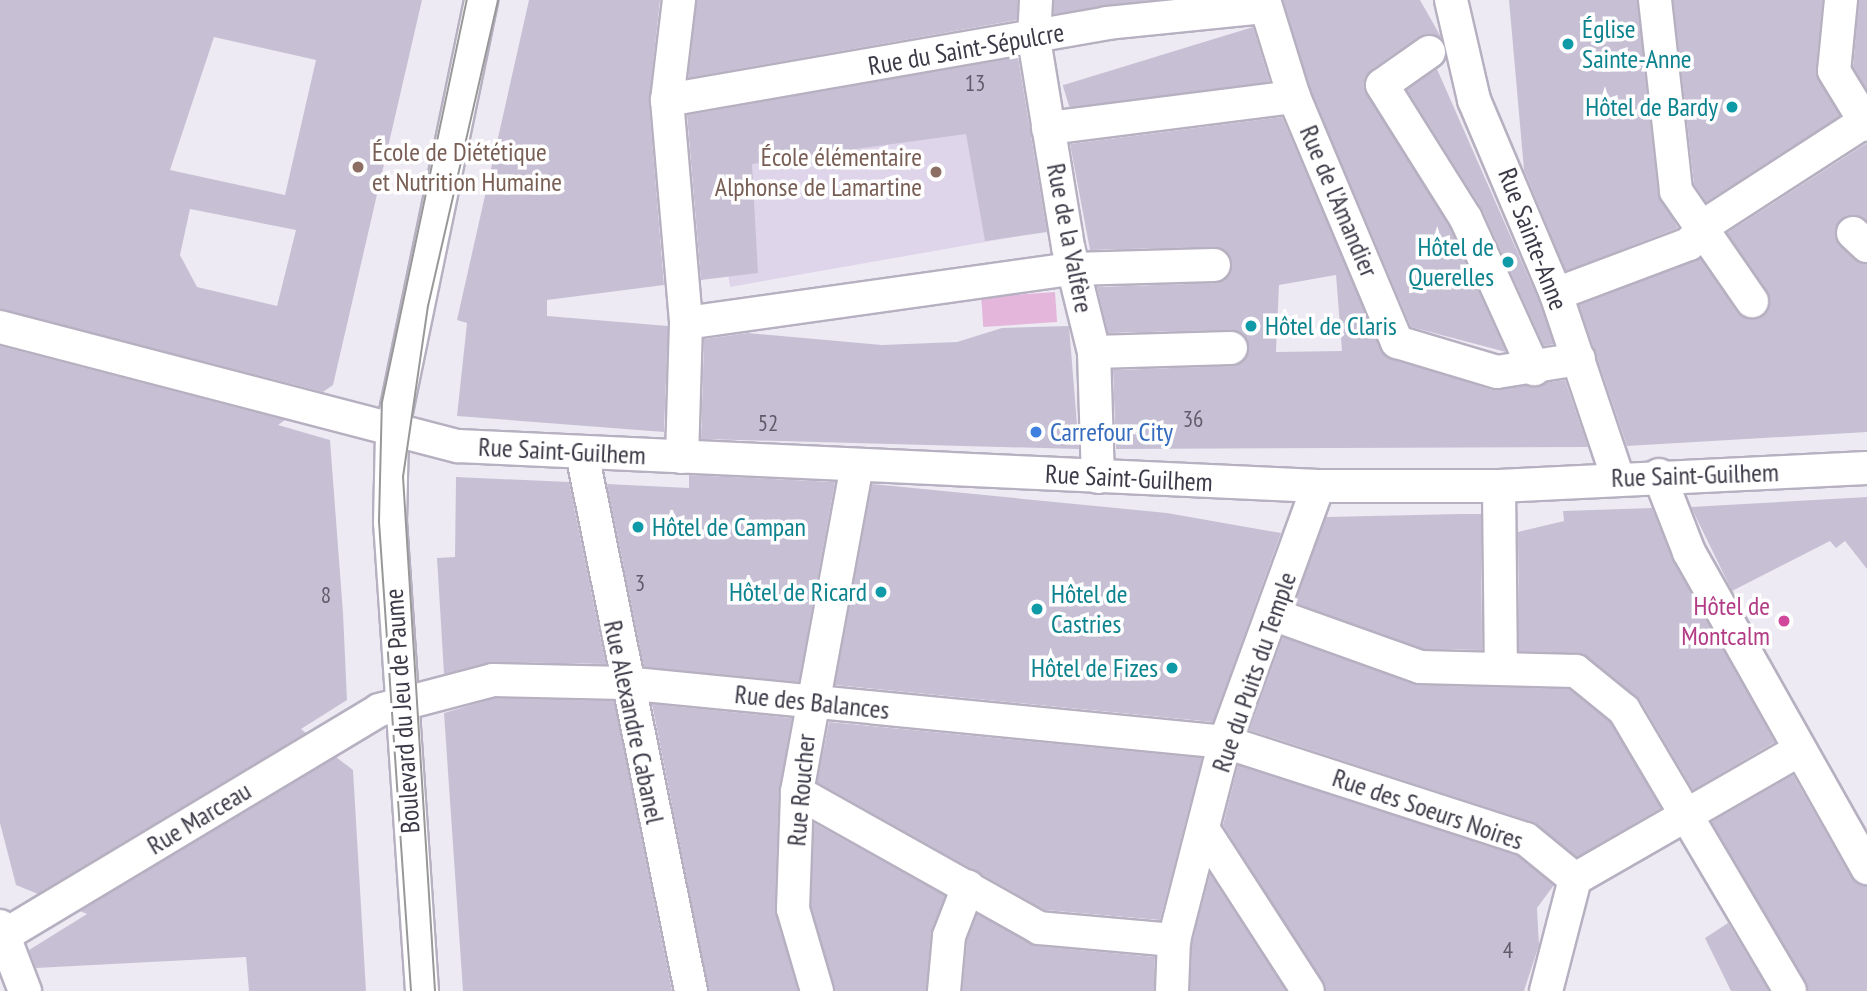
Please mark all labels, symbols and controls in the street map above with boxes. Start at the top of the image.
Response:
place label: Église Sainte-Anne [1582,13,1692,74]
street label: Rue du Saint-Sépulcre [866,16,1066,82]
marker: Église Sainte-Anne [1560,36,1576,52]
house number: 13 [965,69,985,97]
place label: Hôtel de Bardy [1585,91,1718,123]
marker: Hôtel de Bardy [1724,99,1740,115]
street label: Rue de l'Amandier [1293,121,1385,281]
place label: École de Diététique et Nutrition Humaine [372,136,562,198]
place label: École élémentaire Alphonse de Lamartine [715,141,922,202]
marker: École de Diététique et Nutrition Humaine [350,159,366,175]
street label: Rue de la Valfère [1040,160,1100,316]
marker: École élémentaire Alphonse de Lamartine [928,164,944,180]
street label: Rue Sainte-Anne [1492,164,1574,314]
place label: Hôtel de Querelles [1408,231,1494,292]
marker: Hôtel de Querelles [1500,254,1516,270]
place label: Hôtel de Claris [1265,310,1397,342]
marker: Hôtel de Claris [1243,318,1259,334]
house number: 36 [1183,405,1203,433]
house number: 52 [758,409,778,437]
place label: Carrefour City [1050,416,1173,448]
marker: Carrefour City [1028,424,1044,440]
street label: Rue Saint-Guilhem [478,431,646,471]
street label: Rue Saint-Guilhem [1611,456,1779,494]
street label: Rue Saint-Guilhem [1045,458,1213,498]
place label: Hôtel de Campan [652,511,806,543]
marker: Hôtel de Campan [630,519,646,535]
street label: Rue du Puits du Temple [1205,568,1303,776]
house number: 3 [635,569,645,597]
place label: Hôtel de Ricard [729,576,867,608]
place label: Hôtel de Castries [1051,578,1127,640]
house number: 8 [321,581,331,609]
marker: Hôtel de Ricard [873,584,889,600]
street label: Boulevard du Jeu de Paume [378,588,426,834]
place label: Hôtel de Montcalm [1681,590,1770,652]
marker: Hôtel de Castries [1029,601,1045,617]
marker: Hôtel de Montcalm [1776,613,1792,629]
street label: Rue Alexandre Cabanel [597,617,671,827]
place label: Hôtel de Fizes [1031,652,1158,684]
marker: Hôtel de Fizes [1164,660,1180,676]
street label: Rue des Balances [733,678,891,726]
street label: Rue Roucher [781,733,821,847]
street label: Rue des Soeurs Noires [1329,762,1527,856]
street label: Rue Marceau [142,775,256,861]
house number: 4 [1503,936,1513,964]

